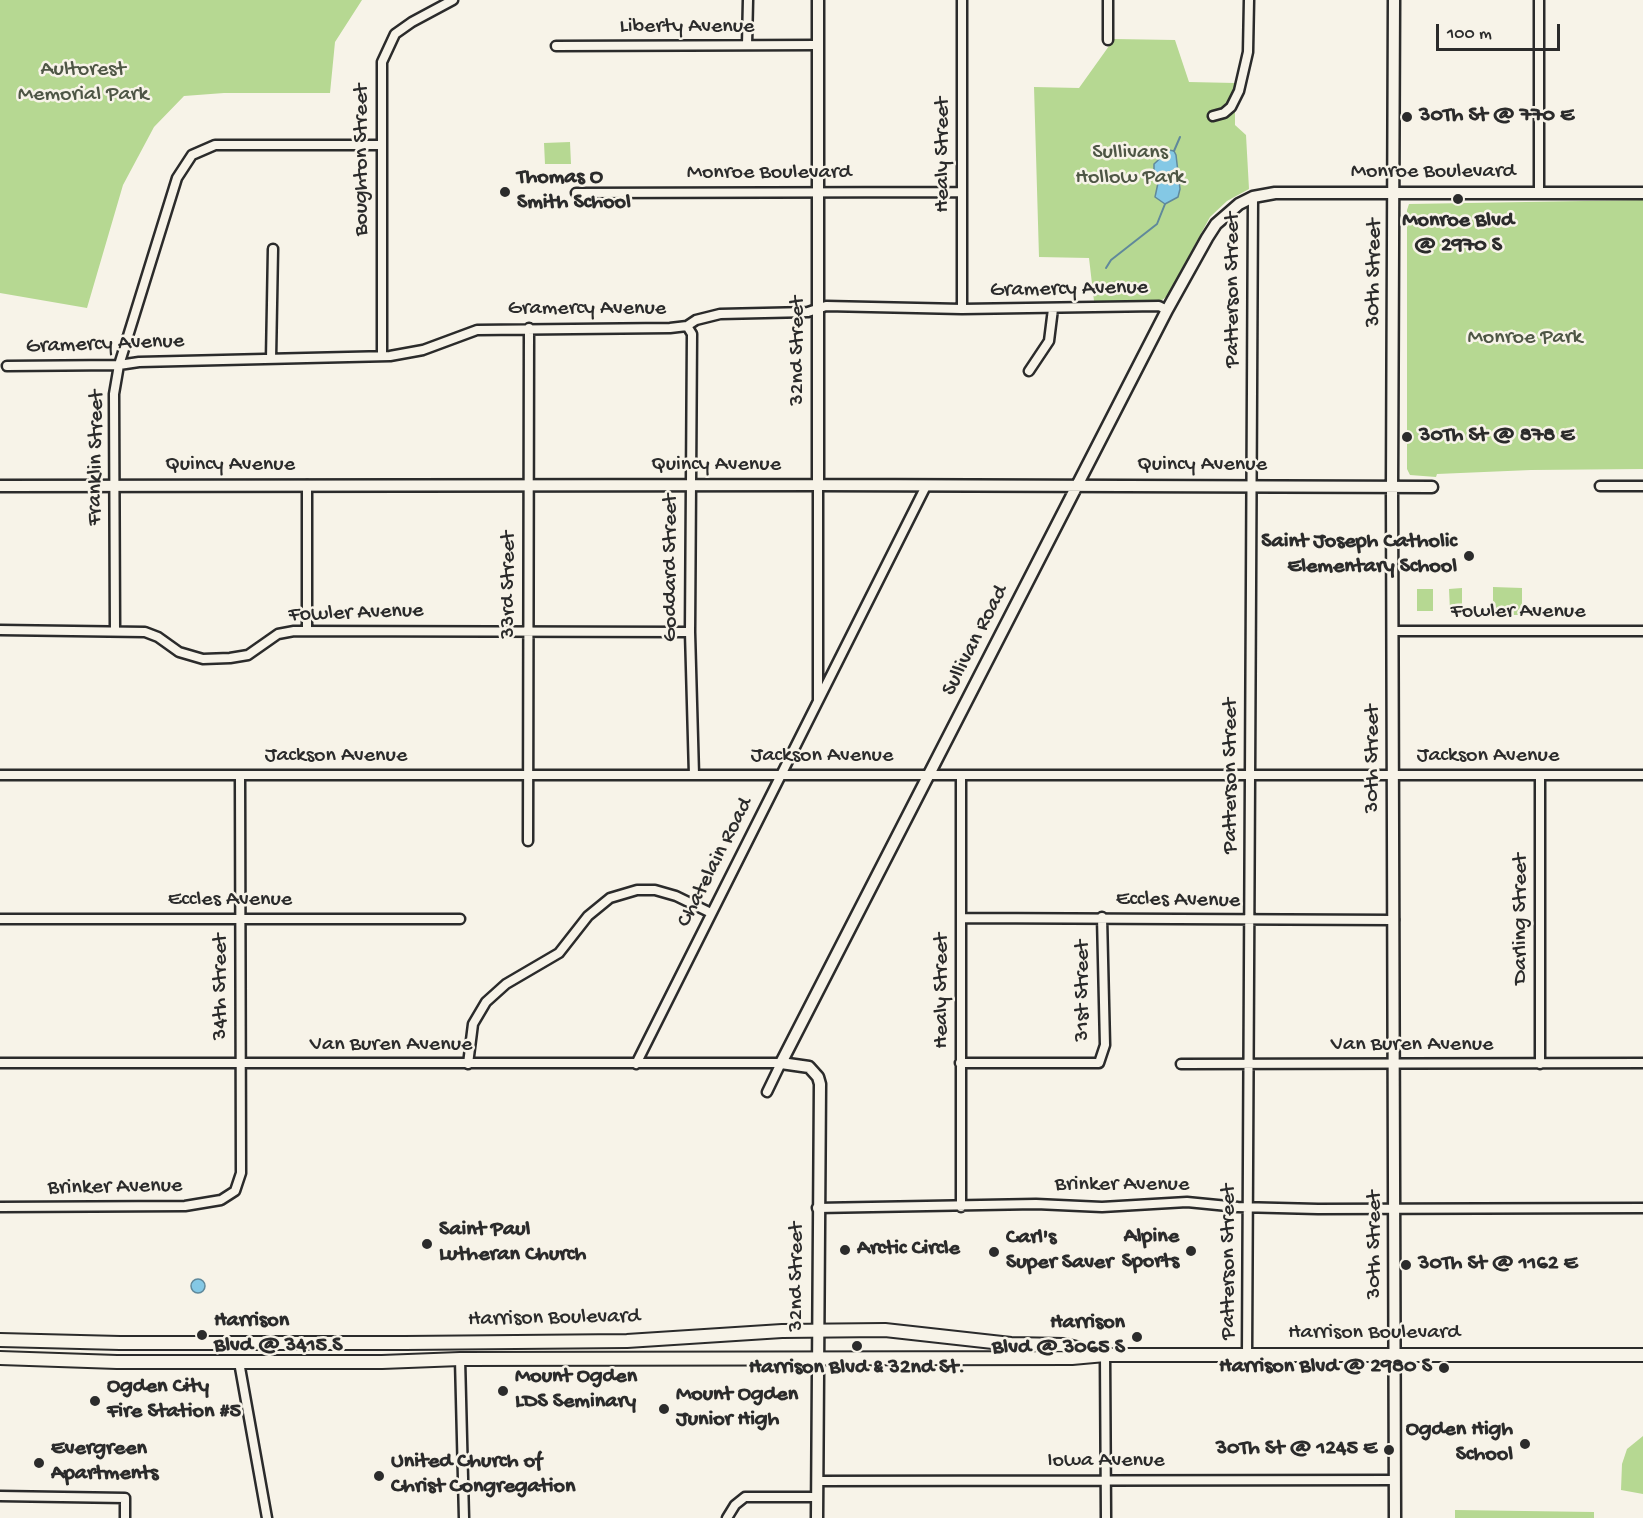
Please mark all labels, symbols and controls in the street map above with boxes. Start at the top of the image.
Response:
scale bar [1439,12,1564,50]
street label: Liberty Avenue [620,15,754,41]
text: 100 m [1447,24,1492,45]
park label: Aultorest Memorial Park [18,58,148,110]
street label: Boughton Street [350,84,376,236]
street label: Healy Street [931,97,957,213]
place label: 30Th St @ 770 E [1419,104,1574,130]
marker: 30Th St @ 770 E [1400,110,1414,124]
park label: Sullivans Hollow Park [1075,141,1185,192]
street label: Monroe Boulevard [1351,160,1515,186]
street label: Monroe Boulevard [687,161,851,187]
place label: Thomas O Smith School [517,166,631,218]
marker: Thomas O Smith School [498,185,512,199]
marker: Monroe Blvd @ 2970 S [1451,192,1465,206]
place label: Monroe Blvd @ 2970 S [1402,209,1514,260]
street label: Patterson Street [1221,212,1247,368]
street label: 30th Street [1361,218,1389,328]
street label: Gramercy Avenue [990,275,1148,305]
street label: 32nd Street [786,296,812,406]
street label: Gramercy Avenue [508,297,666,323]
park label: Monroe Park [1468,326,1582,352]
street label: Gramercy Avenue [25,329,185,361]
street label: Franklin Street [83,390,111,526]
place label: 30Th St @ 878 E [1419,424,1574,450]
marker: 30Th St @ 878 E [1400,430,1414,444]
street label: Quincy Avenue [165,453,295,479]
street label: Quincy Avenue [651,453,781,479]
street label: Quincy Avenue [1137,453,1267,479]
street label: Goddard Street [659,494,685,642]
place label: Saint Joseph Catholic Elementary School [1261,530,1457,582]
street label: 33rd Street [497,531,523,639]
marker: Saint Joseph Catholic Elementary School [1462,549,1476,563]
street label: Sullivan Road [937,581,1015,701]
street label: Fowler Avenue [288,598,424,630]
street label: Fowler Avenue [1450,600,1586,626]
street label: Patterson Street [1219,698,1245,854]
street label: 30th Street [1361,705,1387,813]
street label: Jackson Avenue [265,744,407,770]
street label: Jackson Avenue [751,744,893,770]
street label: Jackson Avenue [1417,744,1559,770]
street label: Chatelain Road [672,794,760,932]
street label: Darling Street [1509,854,1535,984]
street label: Eccles Avenue [1116,887,1240,915]
street label: Eccles Avenue [168,888,292,914]
street label: Healy Street [930,933,956,1049]
street label: 34th Street [209,934,235,1040]
street label: 31st Street [1071,940,1097,1042]
street label: Van Buren Avenue [310,1033,472,1059]
street label: Van Buren Avenue [1331,1033,1493,1059]
street label: Brinker Avenue [1055,1173,1189,1199]
street label: Brinker Avenue [47,1174,183,1202]
street label: Patterson Street [1217,1184,1243,1340]
street label: 30th Street [1363,1191,1389,1299]
place label: Saint Paul Lutheran Church [439,1218,586,1270]
street label: 32nd Street [785,1222,811,1332]
place label: Alpine Sports [1122,1225,1179,1276]
place label: Carl's Super Saver [1006,1226,1113,1278]
marker: Saint Paul Lutheran Church [420,1237,434,1251]
place label: Arctic Circle [857,1237,960,1263]
marker: Arctic Circle [838,1243,852,1257]
marker: Alpine Sports [1184,1244,1198,1258]
marker: Carl's Super Saver [987,1245,1001,1259]
place label: 30Th St @ 1162 E [1418,1252,1577,1278]
marker: 30Th St @ 1162 E [1399,1258,1413,1272]
street label: Harrison Boulevard [468,1304,640,1334]
place label: Harrison Blvd @ 3415 S [214,1309,343,1360]
place label: Harrison Blvd @ 3065 S [992,1311,1125,1362]
street label: Harrison Boulevard [1288,1321,1460,1347]
marker: Harrison Blvd @ 3415 S [195,1328,209,1342]
marker: Harrison Blvd @ 3065 S [1130,1330,1144,1344]
marker: Harrison Blvd & 32nd St. [850,1339,864,1353]
place label: Harrison Blvd @ 2980 S [1219,1355,1432,1381]
place label: Harrison Blvd & 32nd St. [749,1356,965,1382]
marker: Harrison Blvd @ 2980 S [1437,1361,1451,1375]
place label: Mount Ogden LDS Seminary [515,1365,637,1416]
place label: Ogden City Fire Station #5 [107,1375,241,1426]
place label: Mount Ogden Junior High [676,1383,798,1434]
marker: Mount Ogden LDS Seminary [496,1384,510,1398]
marker: Ogden City Fire Station #5 [88,1394,102,1408]
marker: Mount Ogden Junior High [657,1402,671,1416]
place label: Ogden High School [1406,1418,1513,1470]
place label: Evergreen Apartments [51,1437,158,1488]
place label: 30Th St @ 1245 E [1216,1437,1377,1463]
marker: Ogden High School [1518,1437,1532,1451]
marker: 30Th St @ 1245 E [1382,1443,1396,1457]
street label: Iowa Avenue [1047,1449,1165,1475]
place label: United Church of Christ Congregation [391,1450,575,1502]
marker: Evergreen Apartments [32,1456,46,1470]
marker: United Church of Christ Congregation [372,1469,386,1483]

